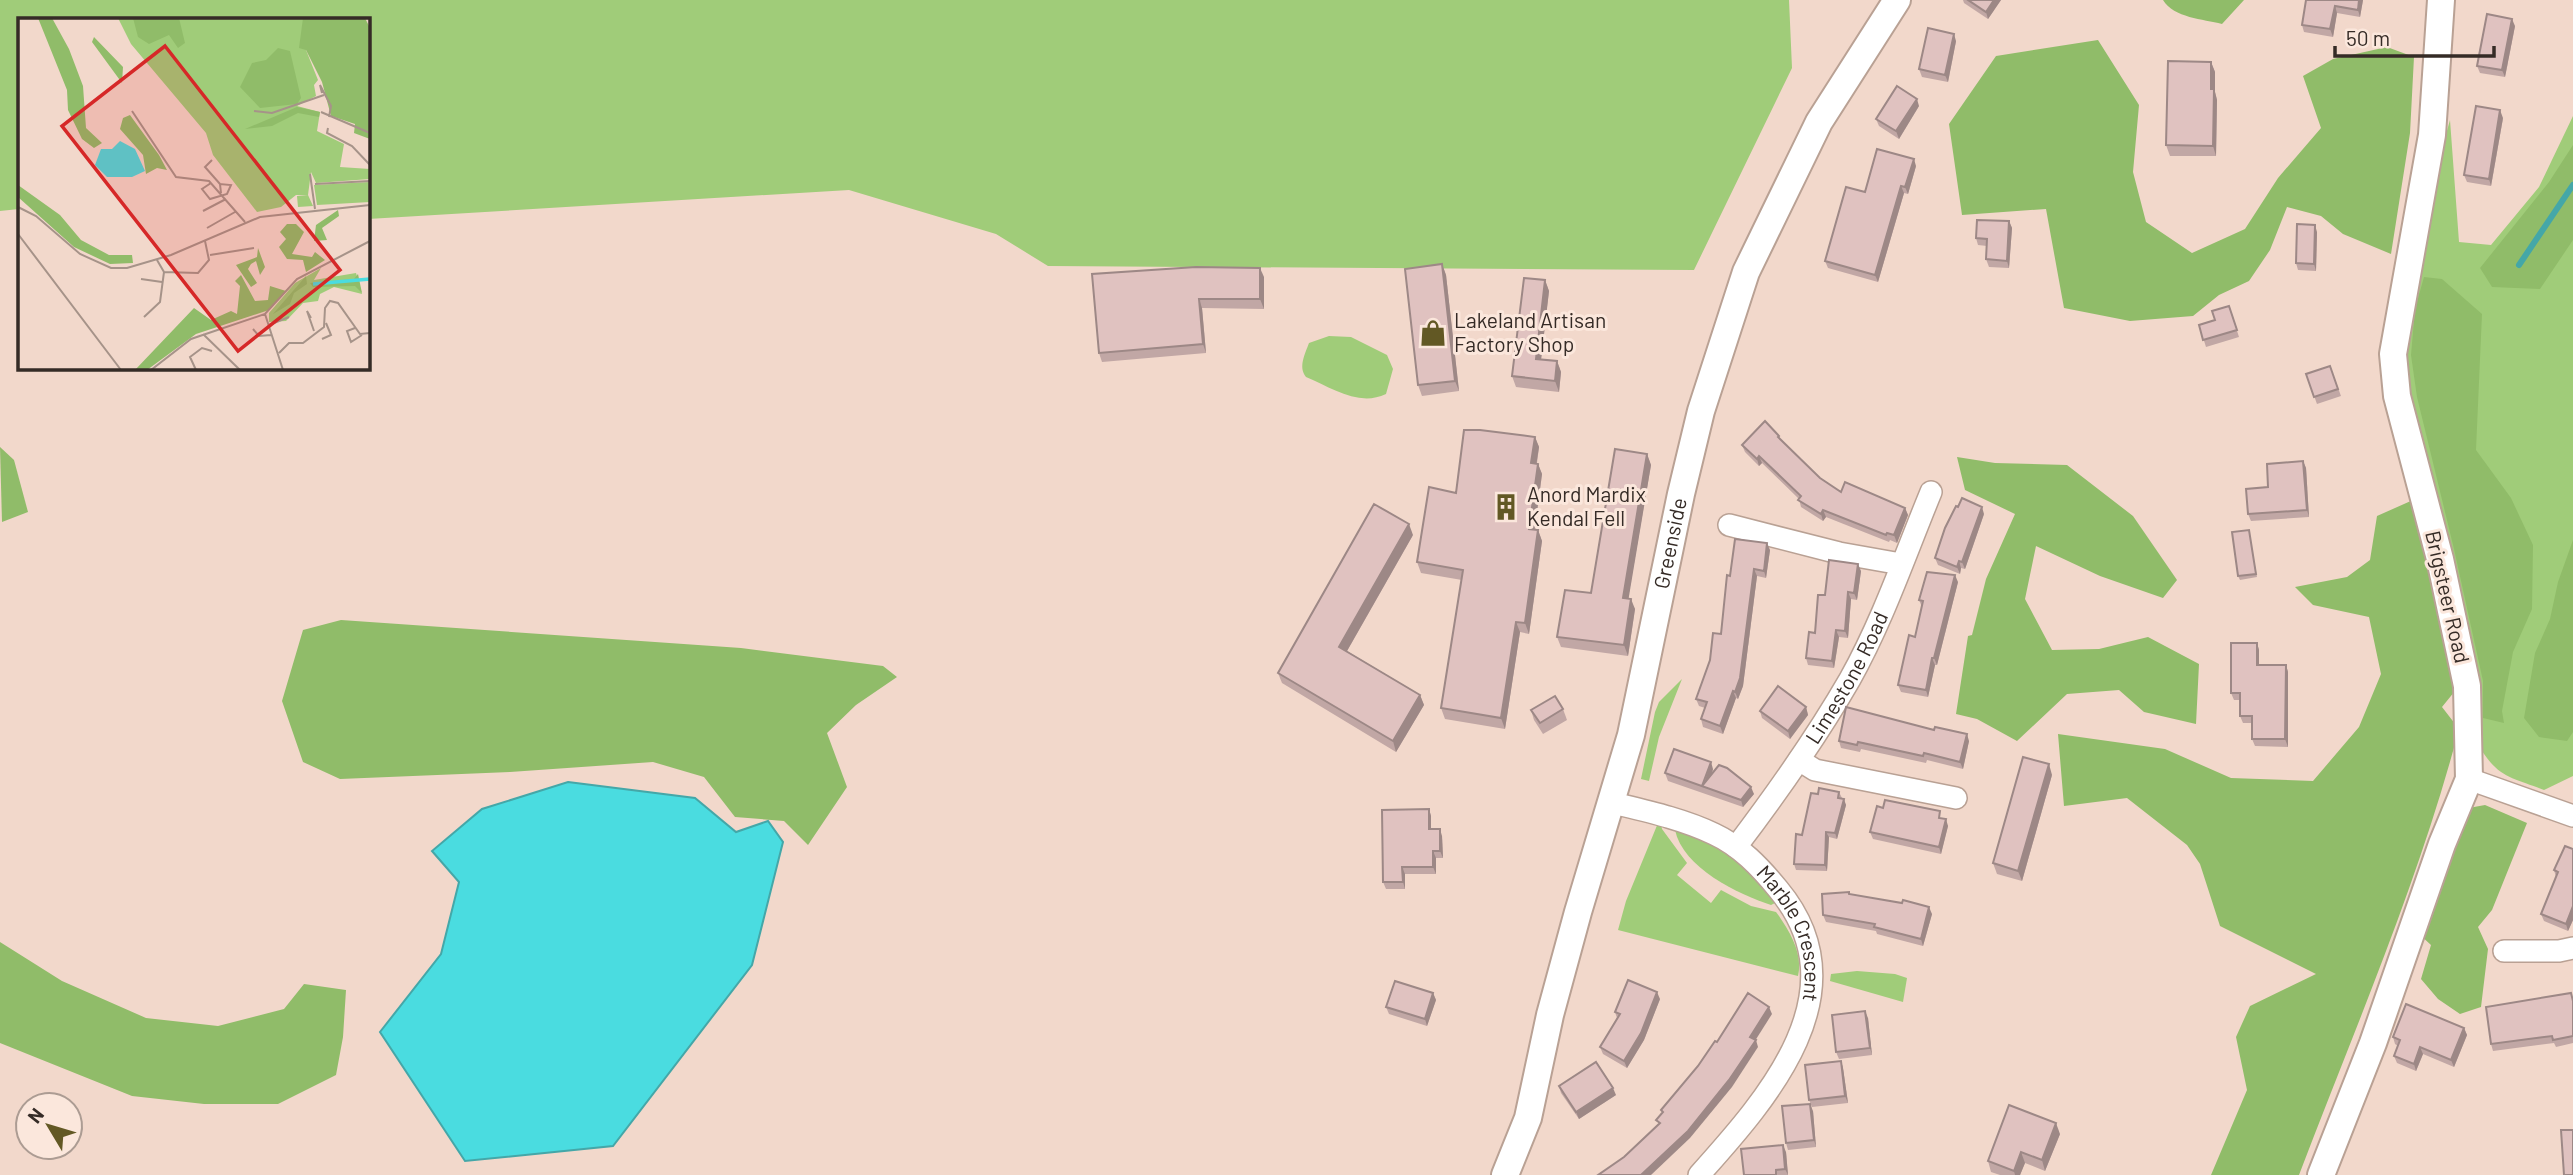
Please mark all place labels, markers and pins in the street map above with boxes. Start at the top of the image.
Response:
place label: Lakeland Artisan Factory Shop [1454,307,1606,356]
shop icon: Lakeland Artisan Factory Shop [1418,318,1448,348]
place label: Anord Mardix Kendal Fell [1527,481,1646,530]
building icon: Anord Mardix Kendal Fell [1491,492,1521,522]

